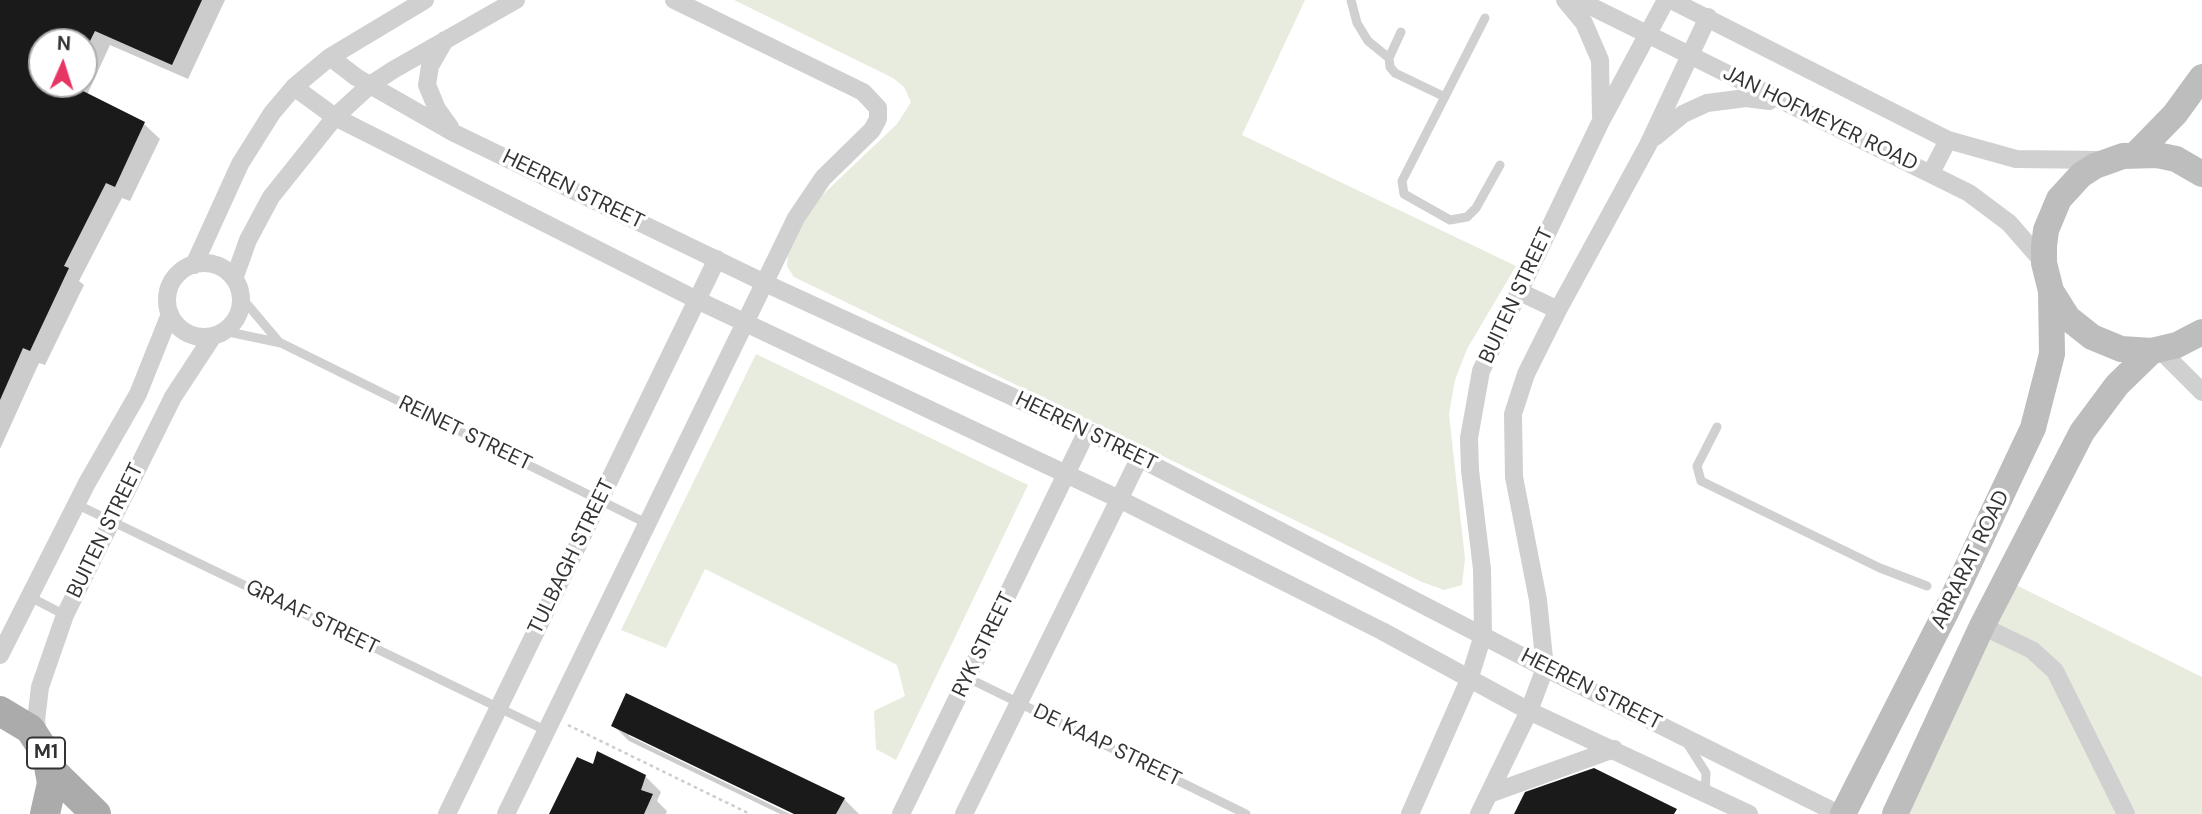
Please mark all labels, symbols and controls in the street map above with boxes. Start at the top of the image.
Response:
north arrow [28,28,98,98]
text: N [56,31,72,56]
street label: JAN HOFMEYER ROAD [1719,61,1921,177]
street label: HEEREN STREET [498,145,648,235]
street label: BUITEN STREET [1475,224,1559,368]
street label: HEEREN STREET [1011,387,1161,477]
street label: REINET STREET [395,391,535,477]
street label: BUITEN STREET [63,460,149,602]
street label: TULBAGH STREET [524,475,620,639]
street label: ARRARAT ROAD [1927,487,2015,633]
street label: GRAAF STREET [241,575,383,661]
street label: RYK STREET [948,588,1020,702]
street label: HEEREN STREET [1517,644,1665,736]
street label: DE KAAP STREET [1029,699,1185,793]
road number: M1 [27,738,65,768]

